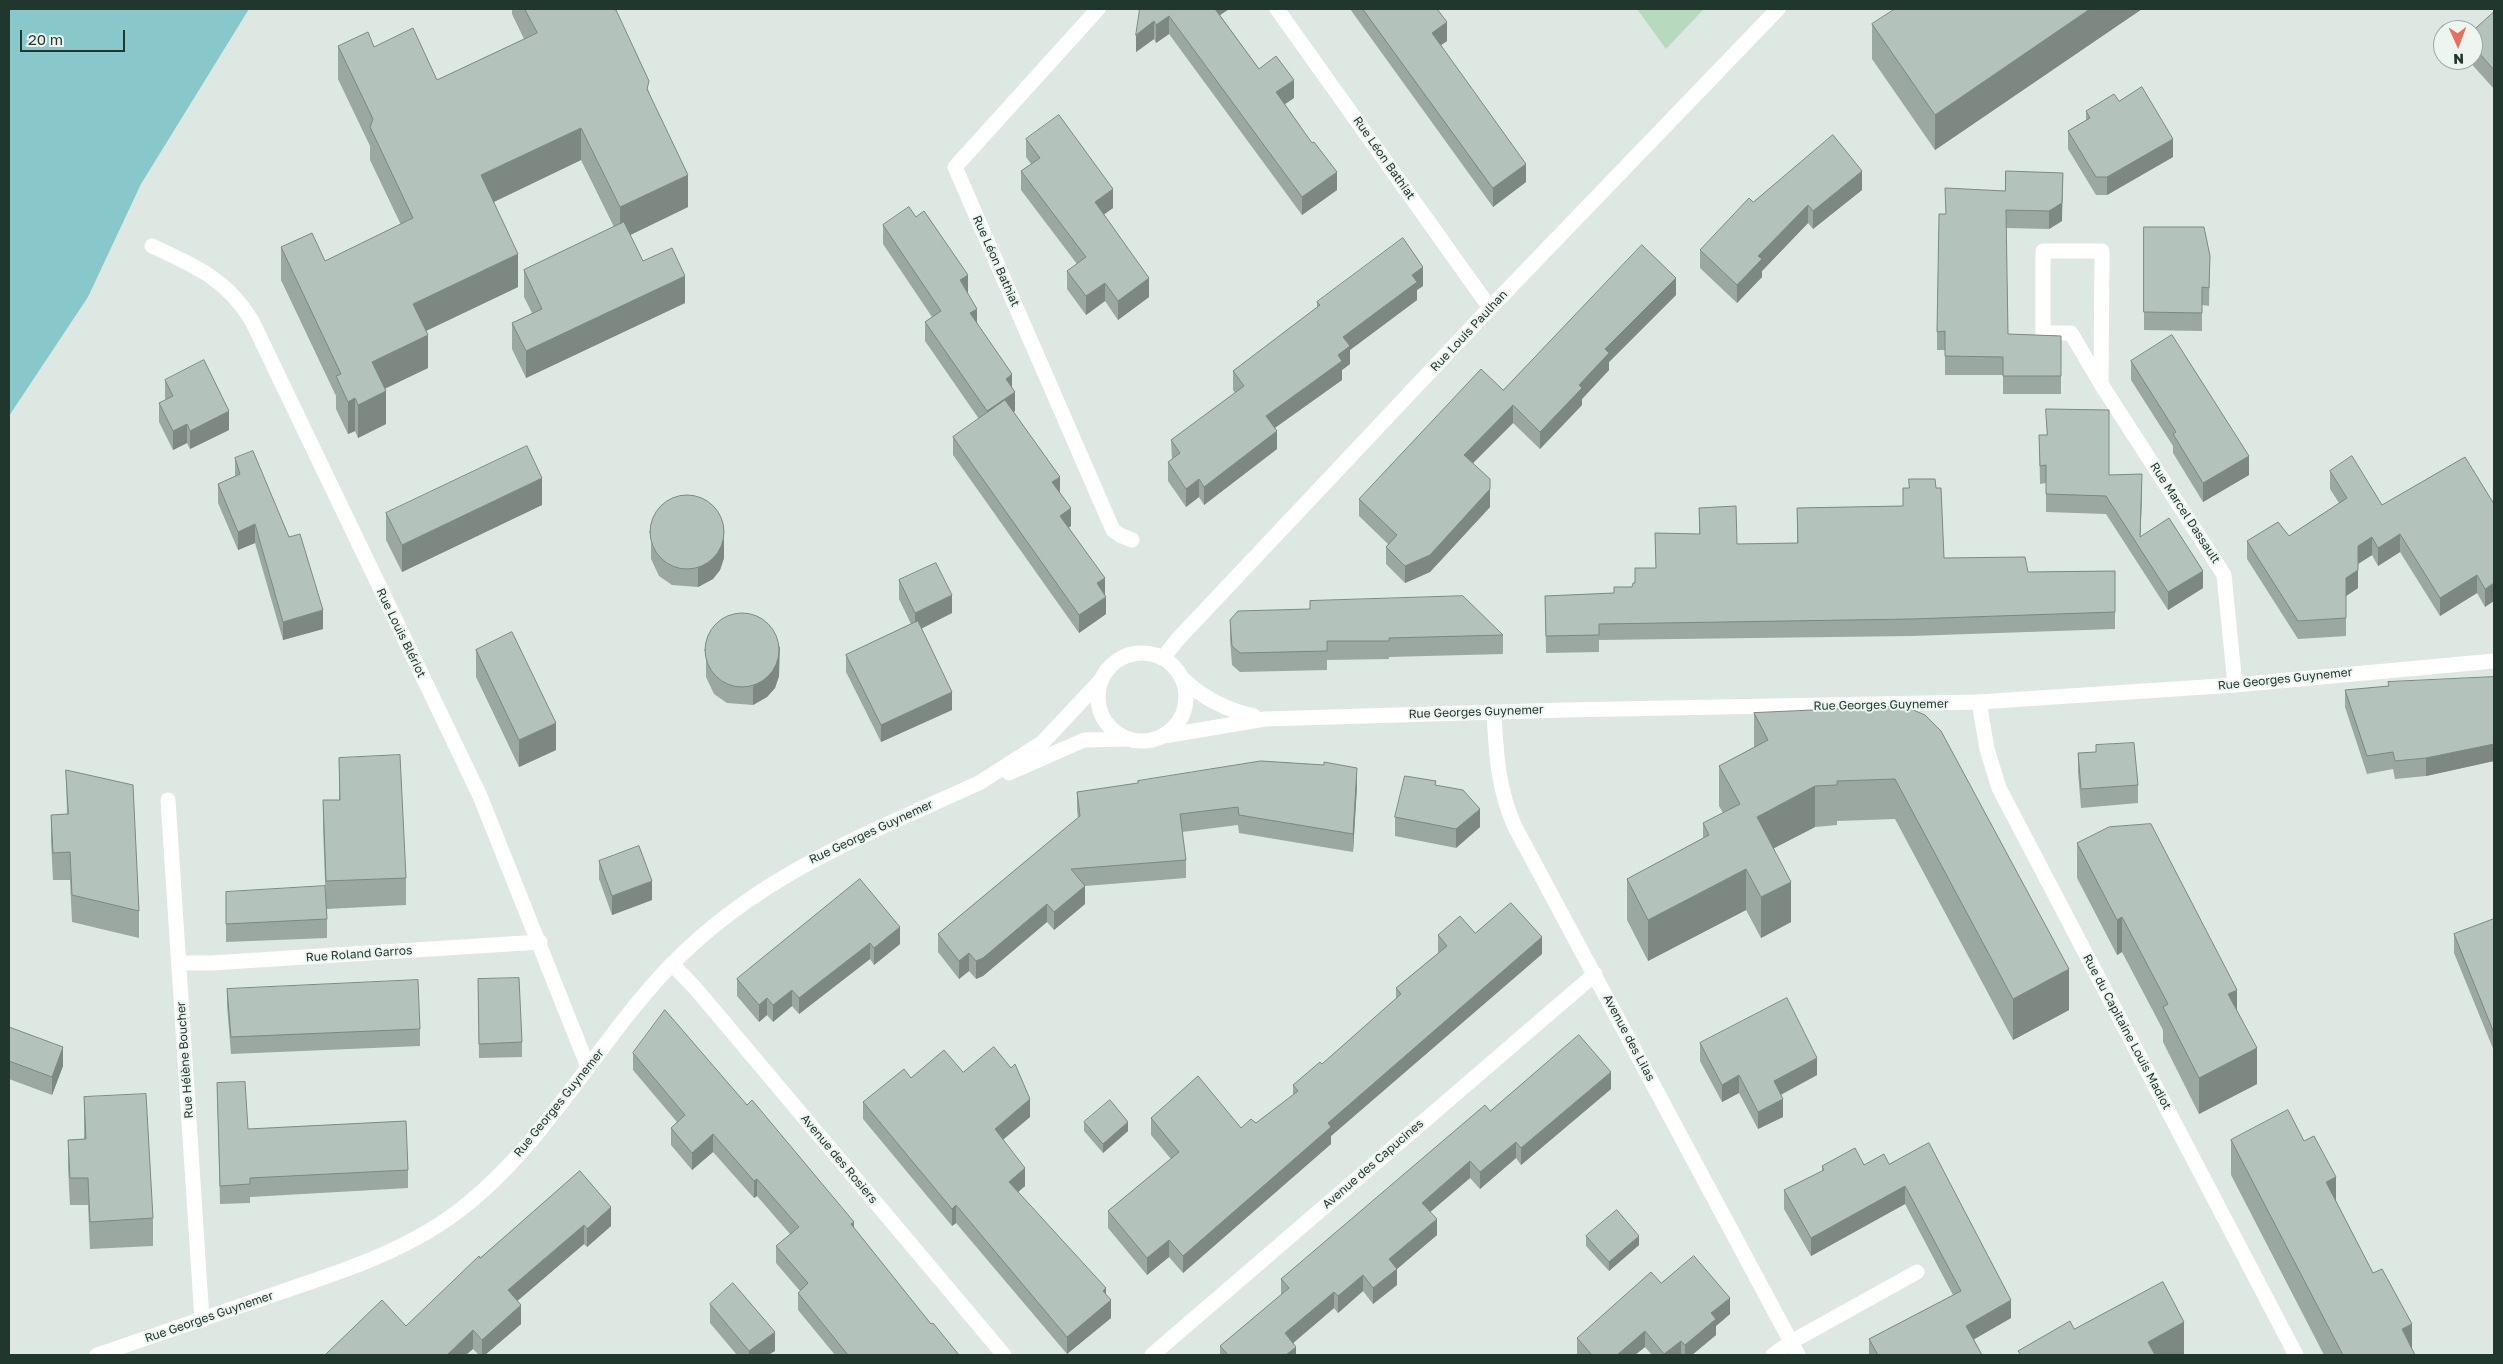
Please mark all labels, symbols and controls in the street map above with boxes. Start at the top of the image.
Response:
scale bar [22,20,128,52]
north arrow [2433,20,2483,70]
text: 20 m [28,30,63,48]
text: N [2453,51,2464,68]
street label: Rue Léon Bathiat [1350,114,1418,202]
street label: Rue Léon Bathiat [970,213,1022,309]
street label: Rue Louis Paulhan [1428,287,1510,375]
street label: Rue Marcel Dassault [2147,460,2223,566]
street label: Rue Louis Blériot [373,586,429,680]
street label: Rue Georges Guynemer [2217,665,2353,693]
street label: Rue Georges Guynemer [1813,697,1949,713]
street label: Rue Georges Guynemer [1408,702,1544,722]
street label: Rue Georges Guynemer [807,797,935,867]
street label: Rue Roland Garros [305,943,413,965]
street label: Rue du Capitaine Louis Madiot [2080,952,2174,1112]
street label: Avenue des Lilas [1600,992,1658,1084]
street label: Rue Hélène Boucher [174,1001,196,1119]
street label: Rue Georges Guynemer [511,1046,607,1160]
street label: Avenue des Rosiers [798,1112,880,1206]
street label: Avenue des Capucines [1320,1116,1426,1212]
street label: Rue Georges Guynemer [143,1288,275,1346]

